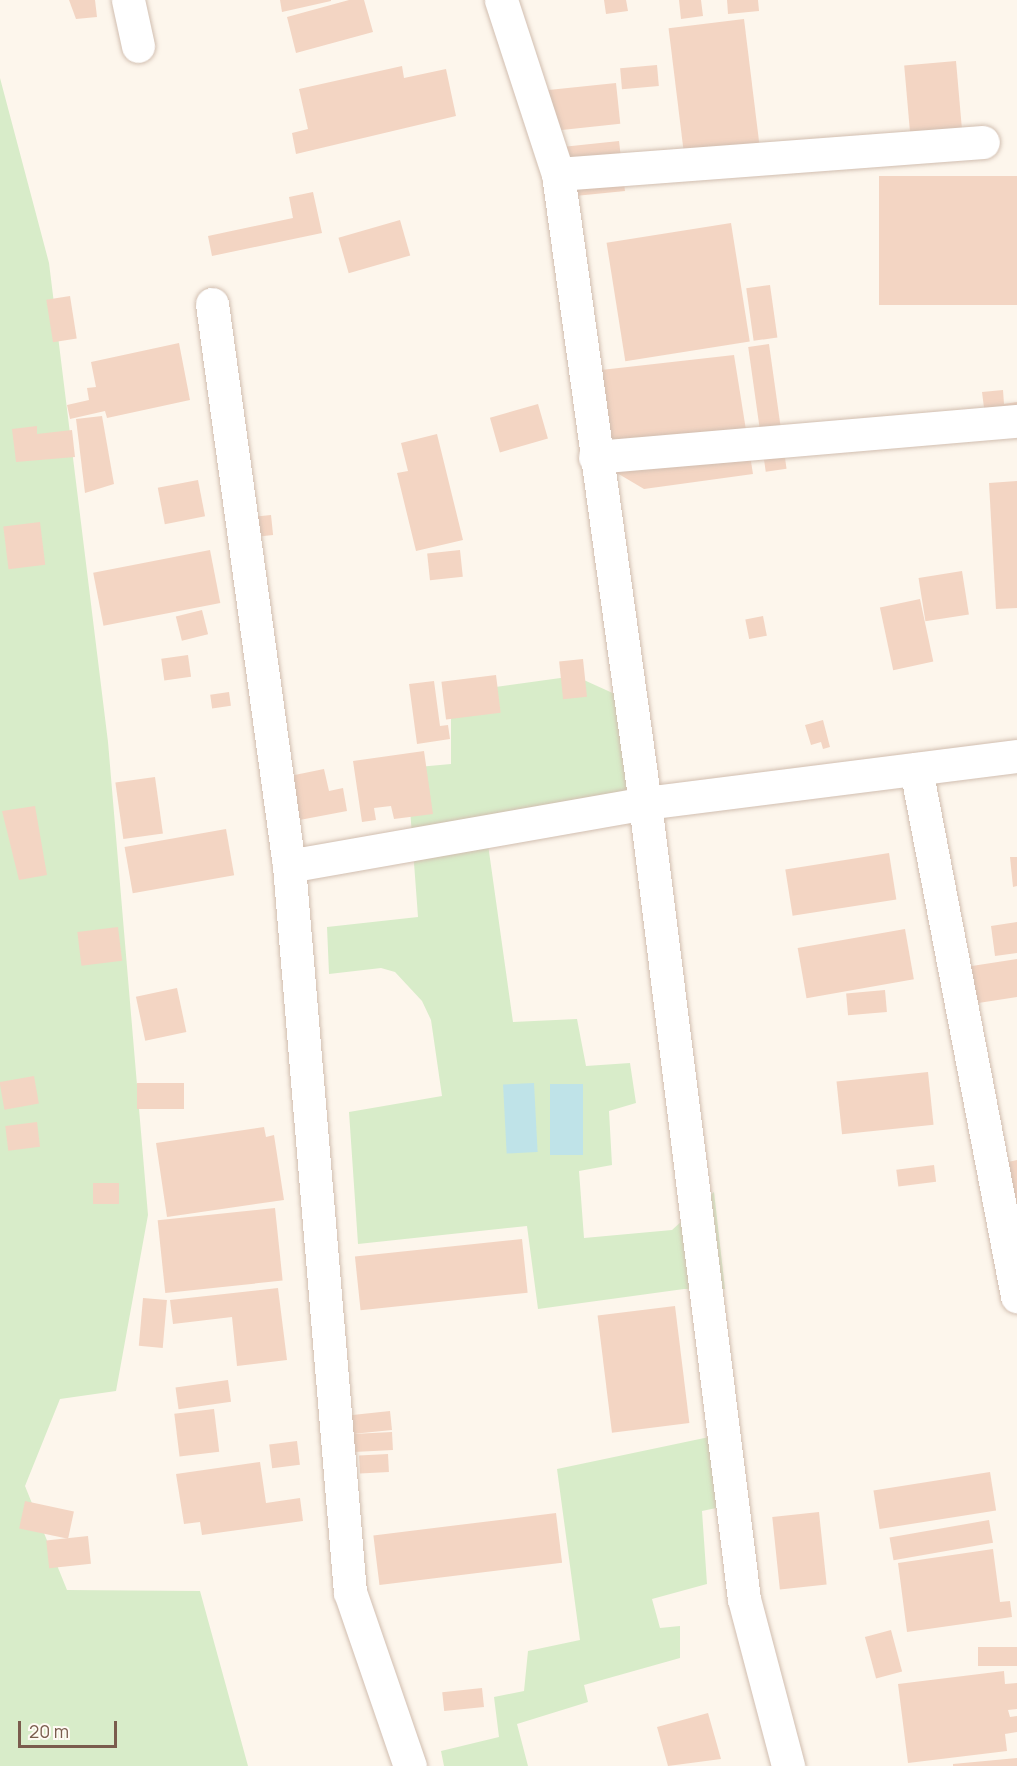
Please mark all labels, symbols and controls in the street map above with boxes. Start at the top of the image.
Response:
scale bar [21,1709,120,1747]
text: 20 m [29,1719,69,1743]

